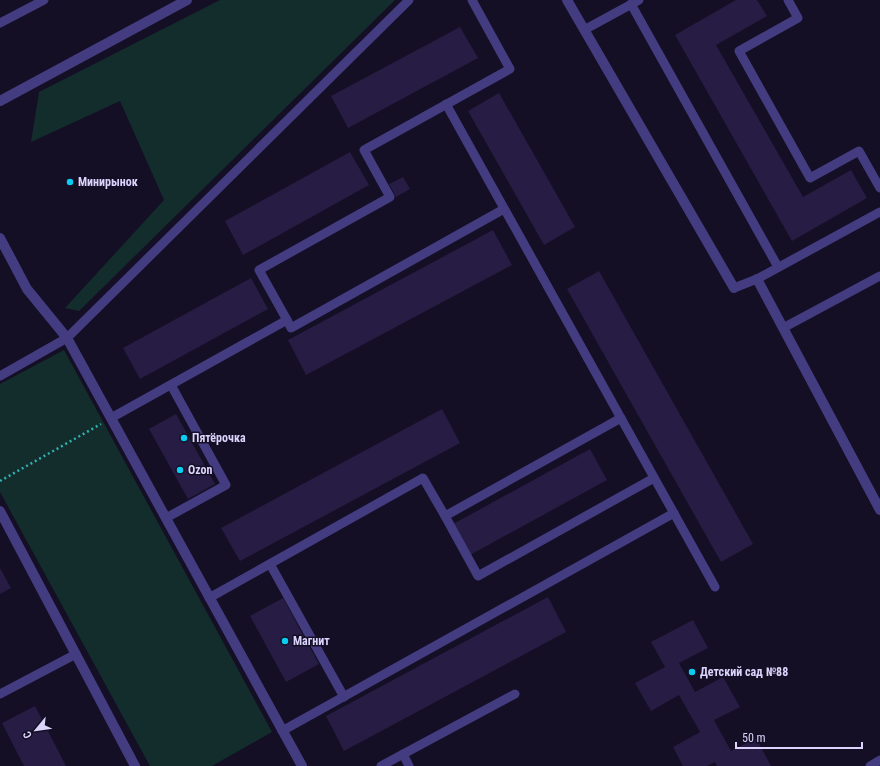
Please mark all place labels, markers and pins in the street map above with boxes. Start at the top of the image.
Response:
place label: Минирынок [78,175,138,189]
marker: Минирынок [65,177,75,187]
place label: Пятёрочка [192,431,246,445]
marker: Пятёрочка [179,433,189,443]
place label: Ozon [188,463,213,477]
marker: Ozon [175,465,185,475]
place label: Магнит [293,634,330,648]
marker: Магнит [280,636,290,646]
place label: Детский сад №88 [700,665,788,679]
marker: Детский сад №88 [687,667,697,677]

